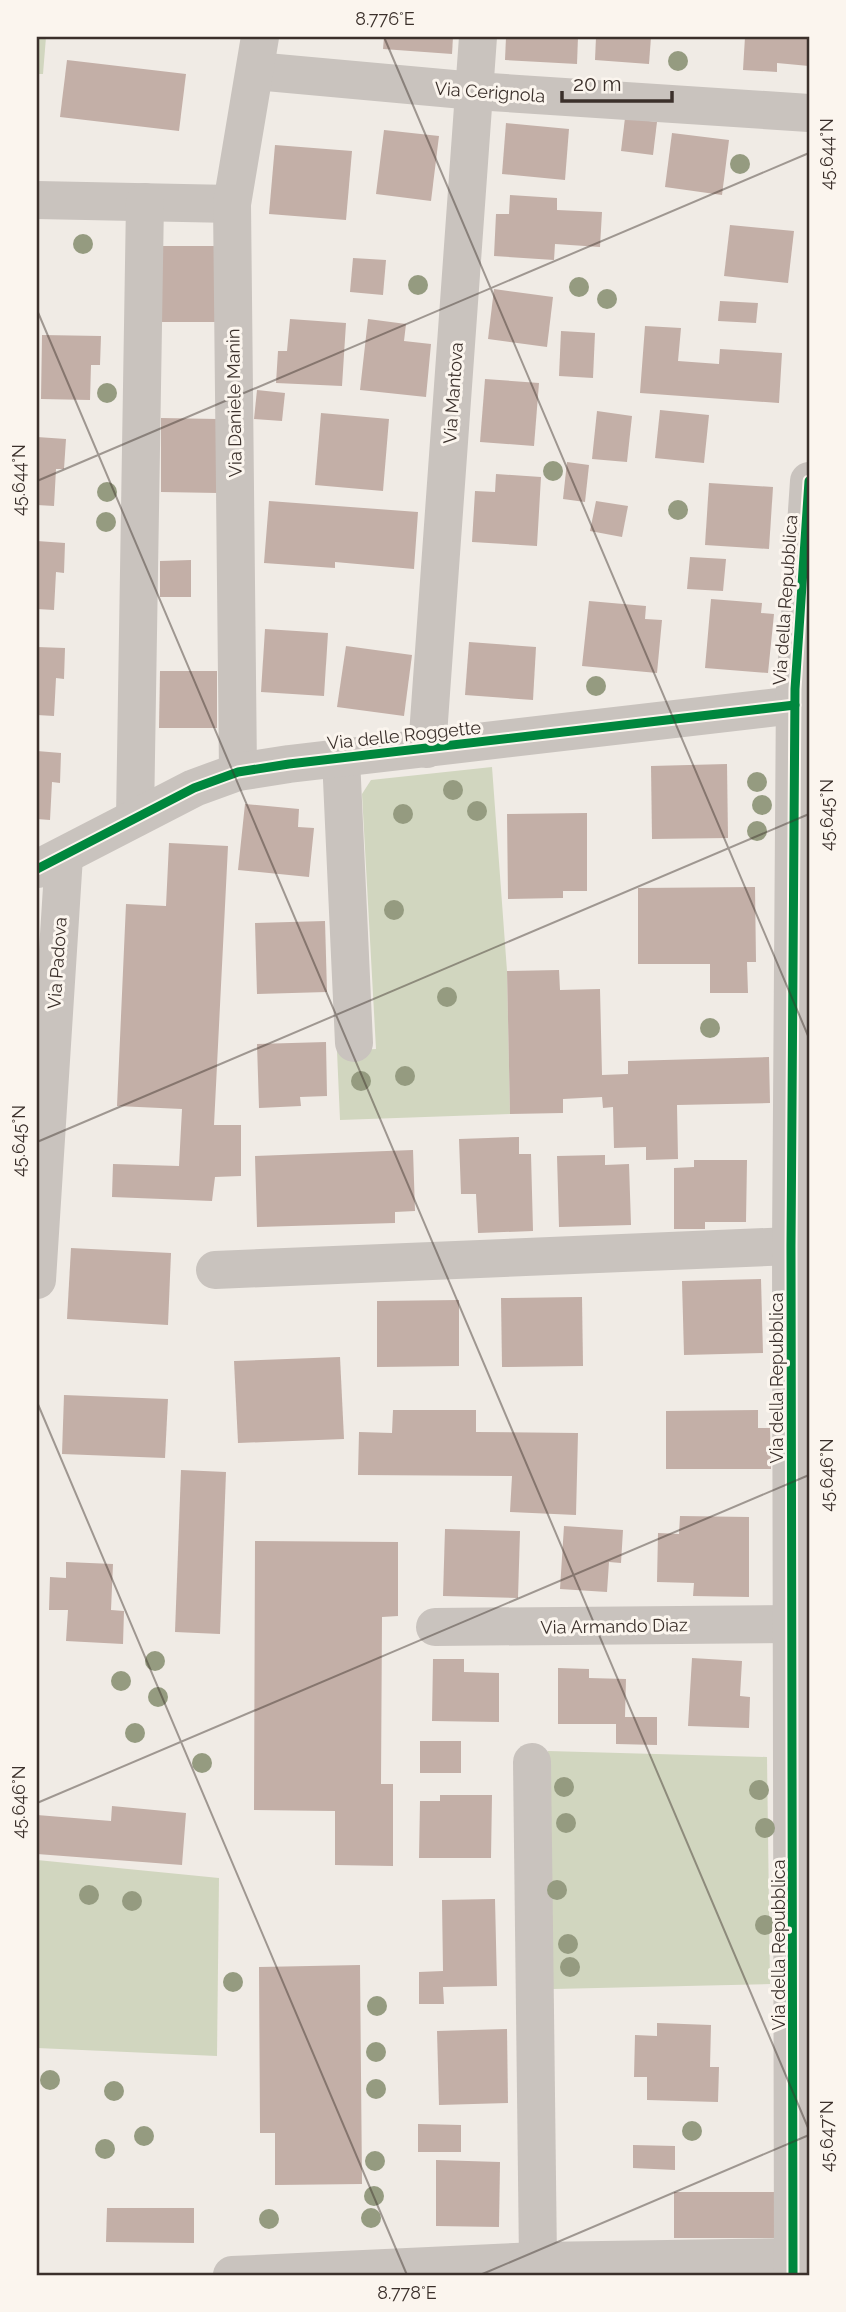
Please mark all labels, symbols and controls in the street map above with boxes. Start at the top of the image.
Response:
text: 8.776°E [355,8,415,29]
scale bar [562,60,673,104]
text: 20 m [573,71,621,96]
street label: Via Cerignola [434,78,546,106]
text: 45.644°N [816,118,837,190]
street label: Via Daniele Manin [222,329,246,477]
street label: Via Mantova [439,341,467,445]
text: 45.644°N [8,444,29,516]
street label: Via della Repubblica [769,514,801,686]
street label: Via delle Roggette [326,716,482,754]
text: 45.645°N [816,779,837,851]
street label: Via Padova [43,916,71,1010]
text: 45.645°N [8,1105,29,1177]
street label: Via della Repubblica [766,1292,787,1464]
text: 45.646°N [816,1438,837,1512]
street label: Via Armando Diaz [540,1614,688,1638]
text: 45.646°N [8,1765,29,1839]
street label: Via della Repubblica [768,1859,789,2031]
text: 45.647°N [816,2100,837,2172]
text: 8.778°E [377,2282,437,2303]

